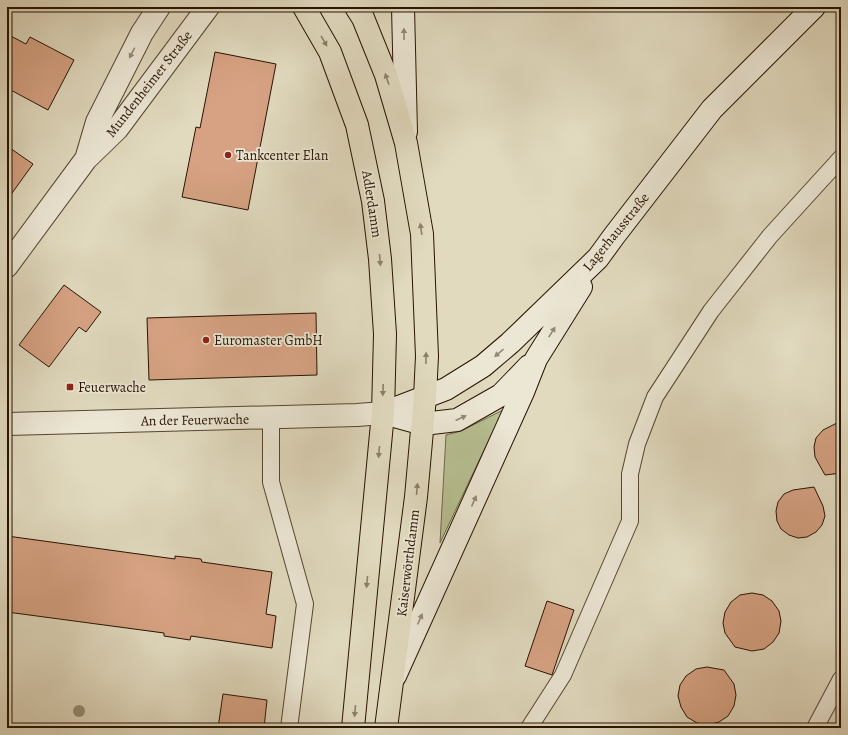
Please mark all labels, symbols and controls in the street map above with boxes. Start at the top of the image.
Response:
street label: Mundenheimer Straße [101,27,197,141]
one-way arrow [401,27,407,40]
one-way arrow [320,35,327,47]
one-way arrow [129,47,135,58]
one-way arrow [384,72,390,84]
place label: Tankcenter Elan [236,146,329,165]
marker: Tankcenter Elan [223,150,233,160]
street label: Adlerdamm [357,168,387,239]
street label: Lagerhausstraße [578,189,654,275]
one-way arrow [418,223,424,235]
one-way arrow [377,254,383,266]
one-way arrow [549,326,556,338]
place label: Euromaster GmbH [214,331,323,350]
marker: Euromaster GmbH [201,335,211,345]
one-way arrow [494,348,504,357]
one-way arrow [423,351,429,364]
place label: Feuerwache [78,378,146,397]
marker: Feuerwache [65,382,75,392]
one-way arrow [380,384,387,396]
street label: An der Feuerwache [140,410,249,430]
one-way arrow [455,415,466,421]
one-way arrow [376,446,382,458]
one-way arrow [414,483,420,495]
one-way arrow [471,495,477,506]
street label: Kaiserwörthdamm [392,508,424,618]
one-way arrow [364,576,370,588]
one-way arrow [418,613,424,625]
one-way arrow [351,705,358,717]

